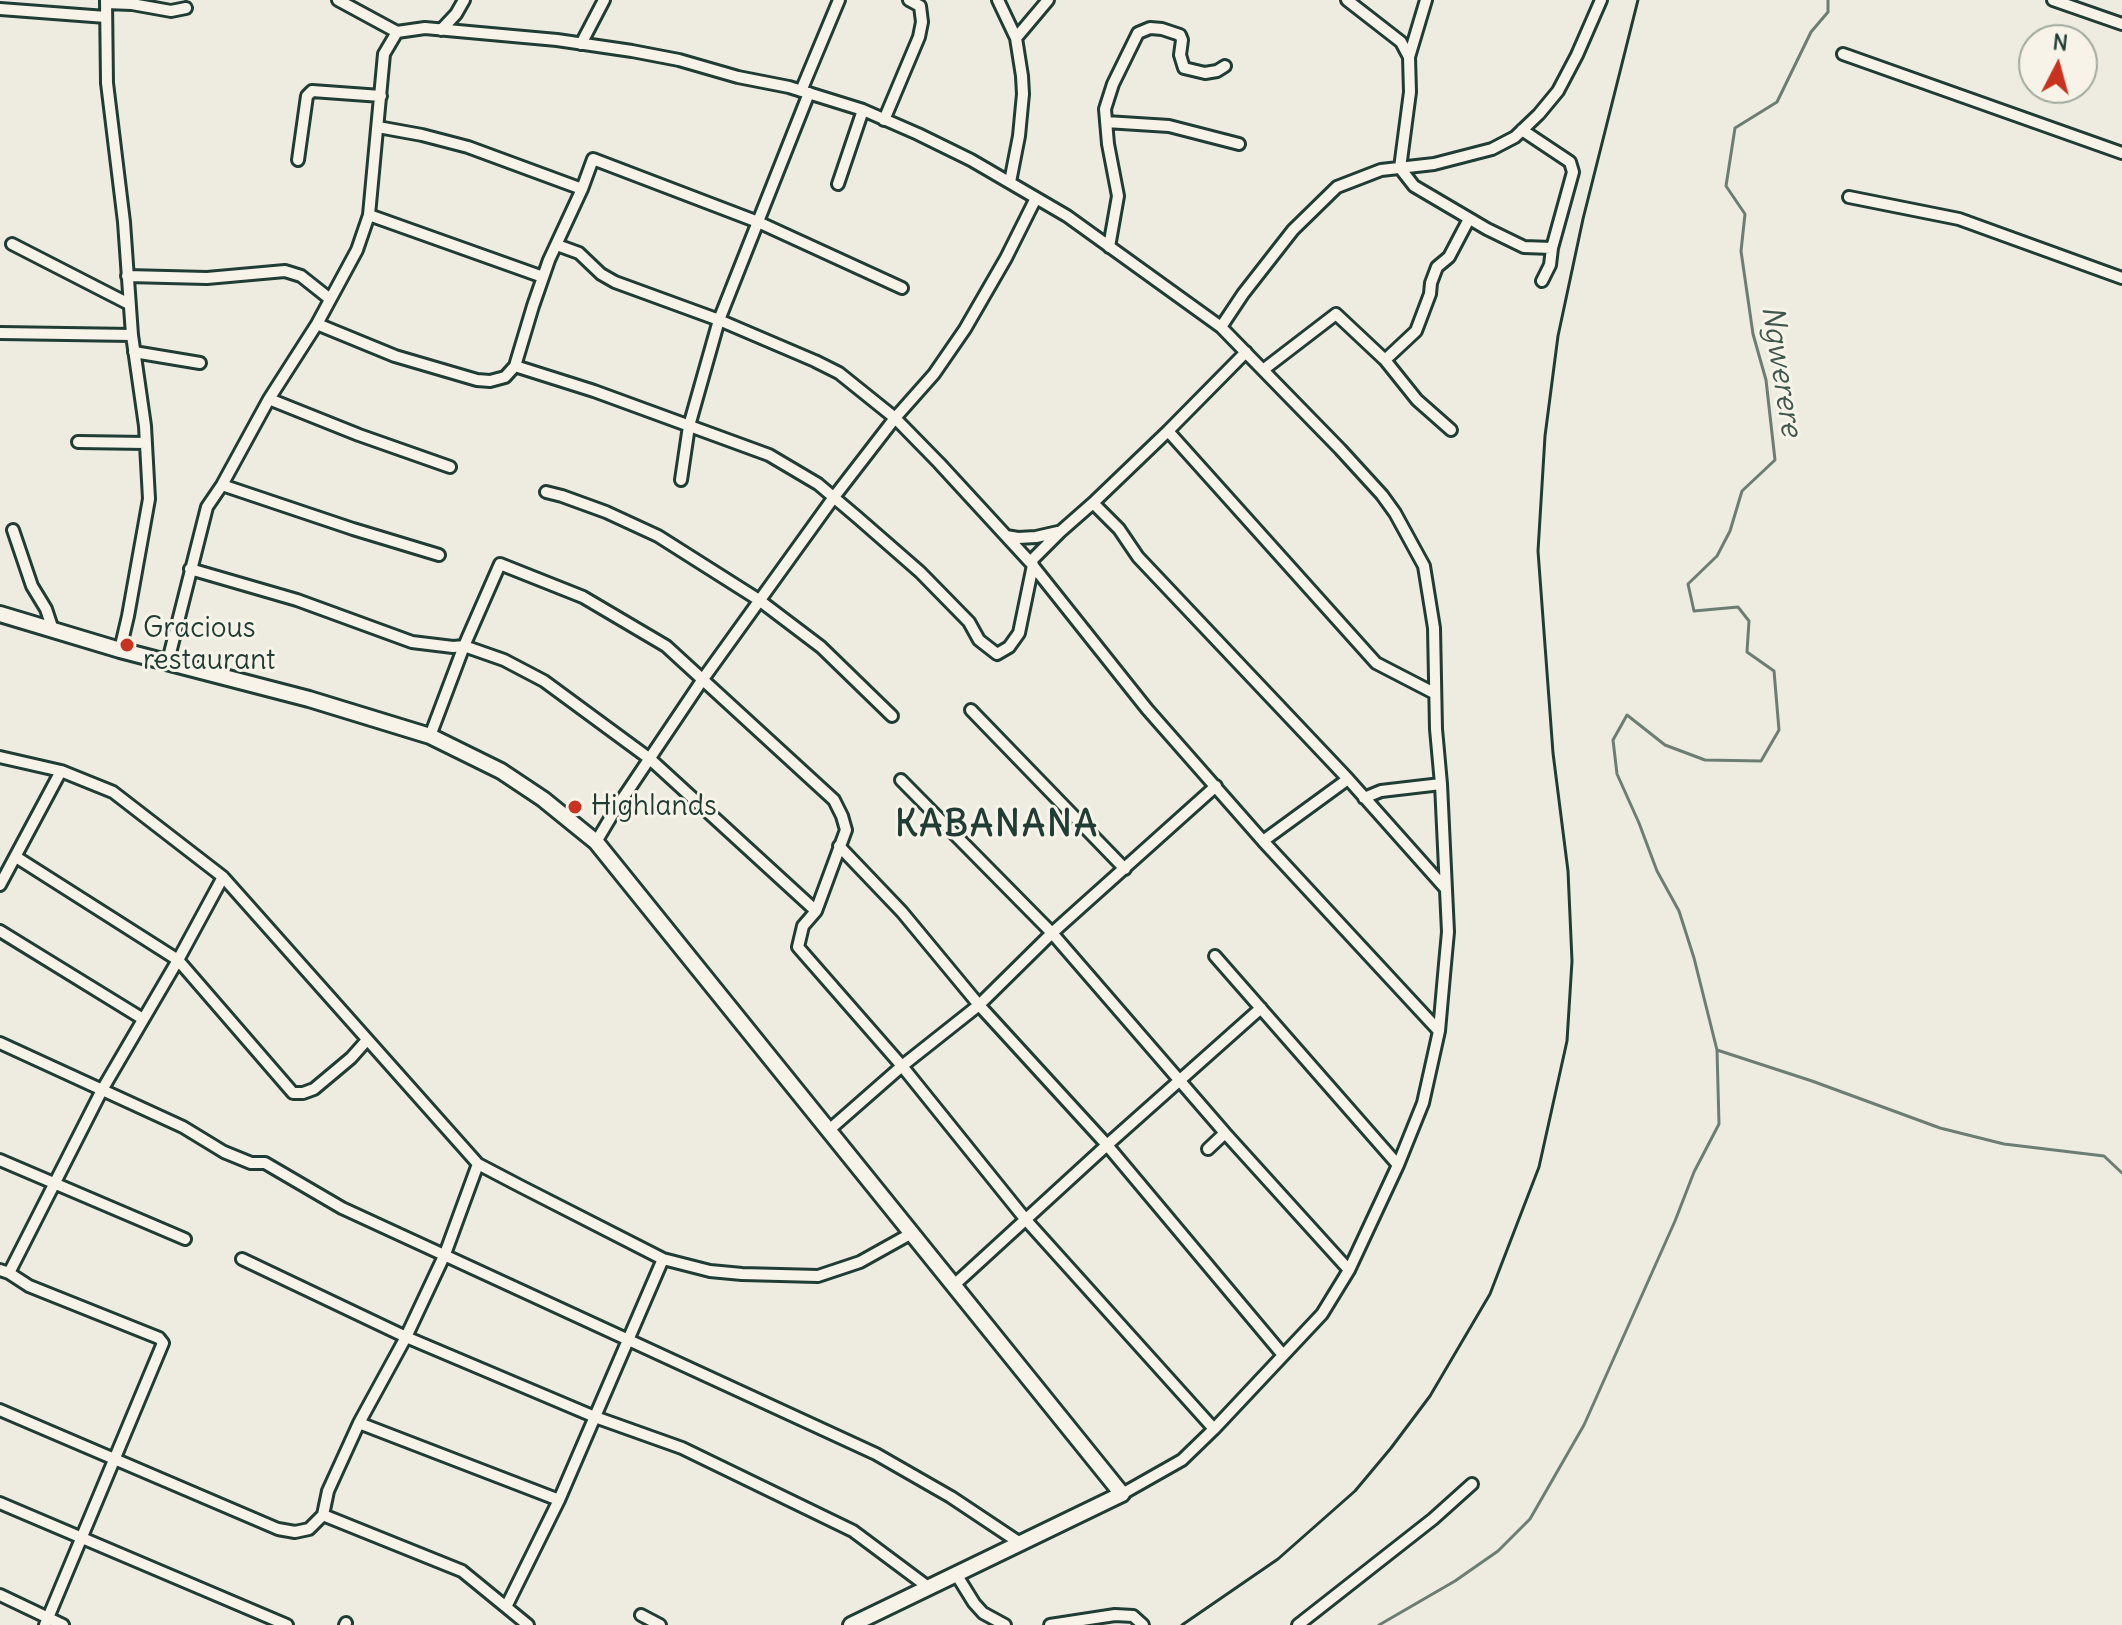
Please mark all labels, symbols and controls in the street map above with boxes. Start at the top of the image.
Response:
north arrow [2018,24,2098,104]
text: N [2051,27,2069,57]
water label: Ngwerere [1753,303,1809,439]
place label: Gracious restaurant [143,612,276,678]
marker: Gracious restaurant [118,636,136,654]
place label: Highlands [591,790,717,824]
marker: Highlands [566,798,584,816]
district label: KABANANA [895,804,1099,848]

